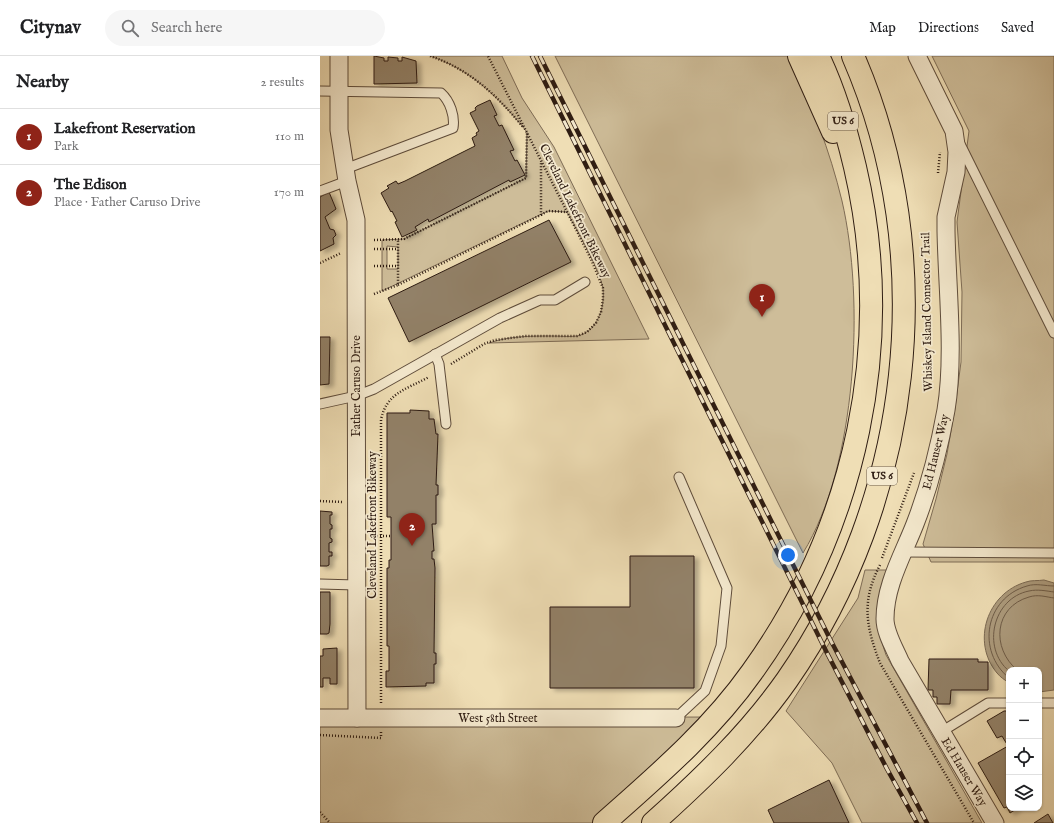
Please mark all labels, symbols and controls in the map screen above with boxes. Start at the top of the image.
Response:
search box [105,10,385,46]
text: Citynav [20,16,81,40]
icon: search [119,17,141,39]
text: Search here [151,18,222,37]
text: Map [869,19,896,37]
text: Directions [918,19,979,37]
text: Saved [1001,19,1034,37]
text: Nearby [16,72,69,93]
text: 2 results [260,74,304,91]
road number: US 6 [828,112,858,130]
text: Lakefront Reservation [54,119,195,138]
text: 1 [27,128,31,145]
text: 110 m [275,128,304,145]
text: Park [54,138,79,155]
street label: Cleveland Lakefront Bikeway [536,141,614,281]
text: The Edison [54,175,127,194]
text: 2 [26,184,32,201]
text: 170 m [274,184,304,201]
text: Place · Father Caruso Drive [54,194,201,211]
street label: Whiskey Island Connector Trail [918,232,936,392]
pin: 1 [749,284,775,317]
street label: Father Caruso Drive [349,335,364,437]
street label: Ed Hauser Way [919,413,953,491]
street label: Cleveland Lakefront Bikeway [365,451,380,599]
road number: US 6 [867,467,897,485]
pin: 2 [399,513,425,546]
your location [778,545,798,565]
map controls [1006,667,1042,811]
button: + [1006,667,1042,703]
button: − [1006,703,1042,739]
street label: West 58th Street [458,711,538,726]
street label: Ed Hauser Way [938,735,990,809]
button: locate [1006,739,1042,775]
button: layers [1006,775,1042,811]

